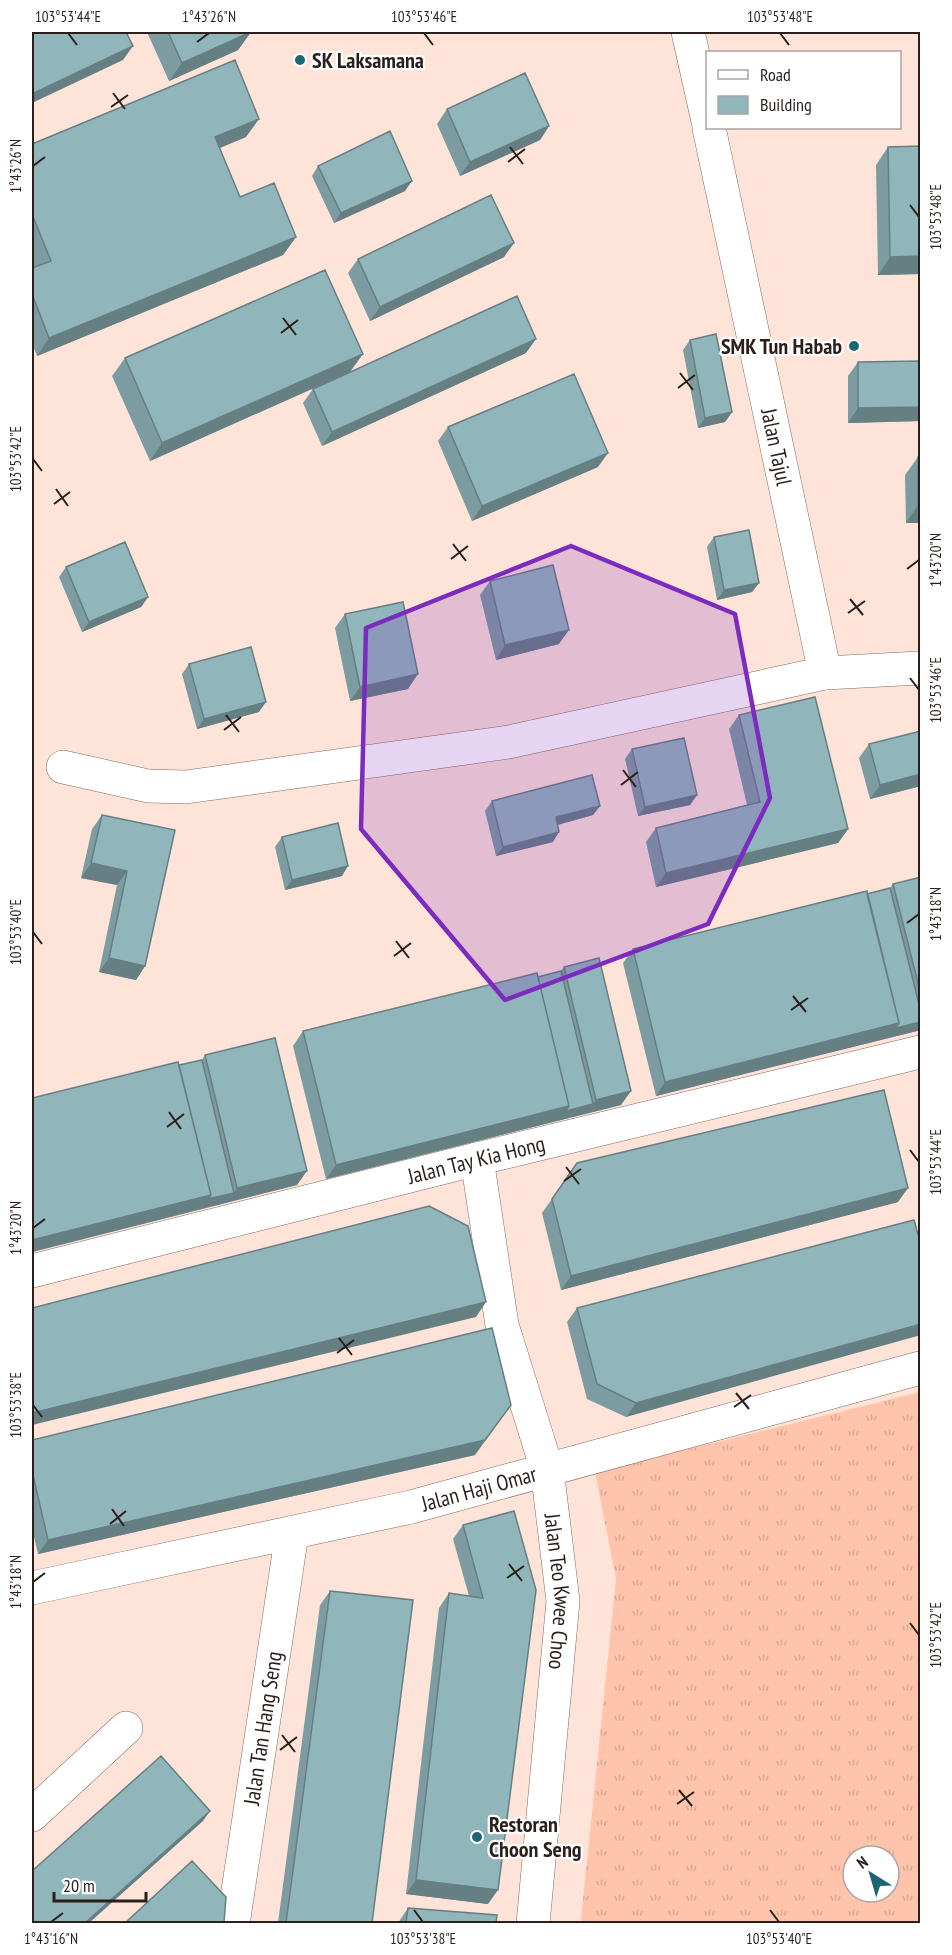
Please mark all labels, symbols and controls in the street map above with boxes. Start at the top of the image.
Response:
text: 103°53'44"E [35,7,101,26]
text: 1°43'26"N [182,7,236,26]
text: 103°53'46"E [391,7,457,26]
text: 103°53'48"E [747,7,813,26]
place label: SK Laksamana [312,46,424,74]
legend [706,51,901,129]
marker: SK Laksamana [293,53,307,67]
text: Road [760,63,791,86]
text: Building [760,93,812,116]
text: 1°43'26"N [6,139,25,193]
text: 103°53'48"E [926,184,945,250]
place label: SMK Tun Habab [721,332,842,360]
marker: SMK Tun Habab [847,339,861,353]
street label: Jalan Tajul [755,405,799,489]
text: 103°53'42"E [6,426,25,492]
text: 1°43'20"N [926,533,945,587]
text: 103°53'46"E [926,657,945,723]
text: 1°43'18"N [926,887,945,941]
text: 103°53'40"E [6,899,25,965]
street label: Jalan Tay Kia Hong [404,1129,548,1190]
text: 103°53'44"E [926,1129,945,1195]
text: 1°43'20"N [6,1201,25,1255]
text: 103°53'38"E [6,1372,25,1438]
street label: Jalan Haji Omar [417,1459,540,1518]
street label: Jalan Teo Kwee Choo [538,1511,577,1671]
text: 1°43'18"N [6,1555,25,1609]
text: 103°53'42"E [926,1602,945,1668]
street label: Jalan Tan Hang Seng [237,1649,288,1808]
place label: Restoran Choon Seng [489,1810,582,1863]
marker: Restoran Choon Seng [470,1830,484,1844]
north arrow [841,1844,901,1904]
text: N [853,1851,871,1873]
scale bar [54,1865,146,1903]
text: 20 m [63,1874,95,1897]
text: 1°43'16"N [24,1929,78,1948]
text: 103°53'38"E [390,1929,456,1948]
text: 103°53'40"E [746,1929,812,1948]

